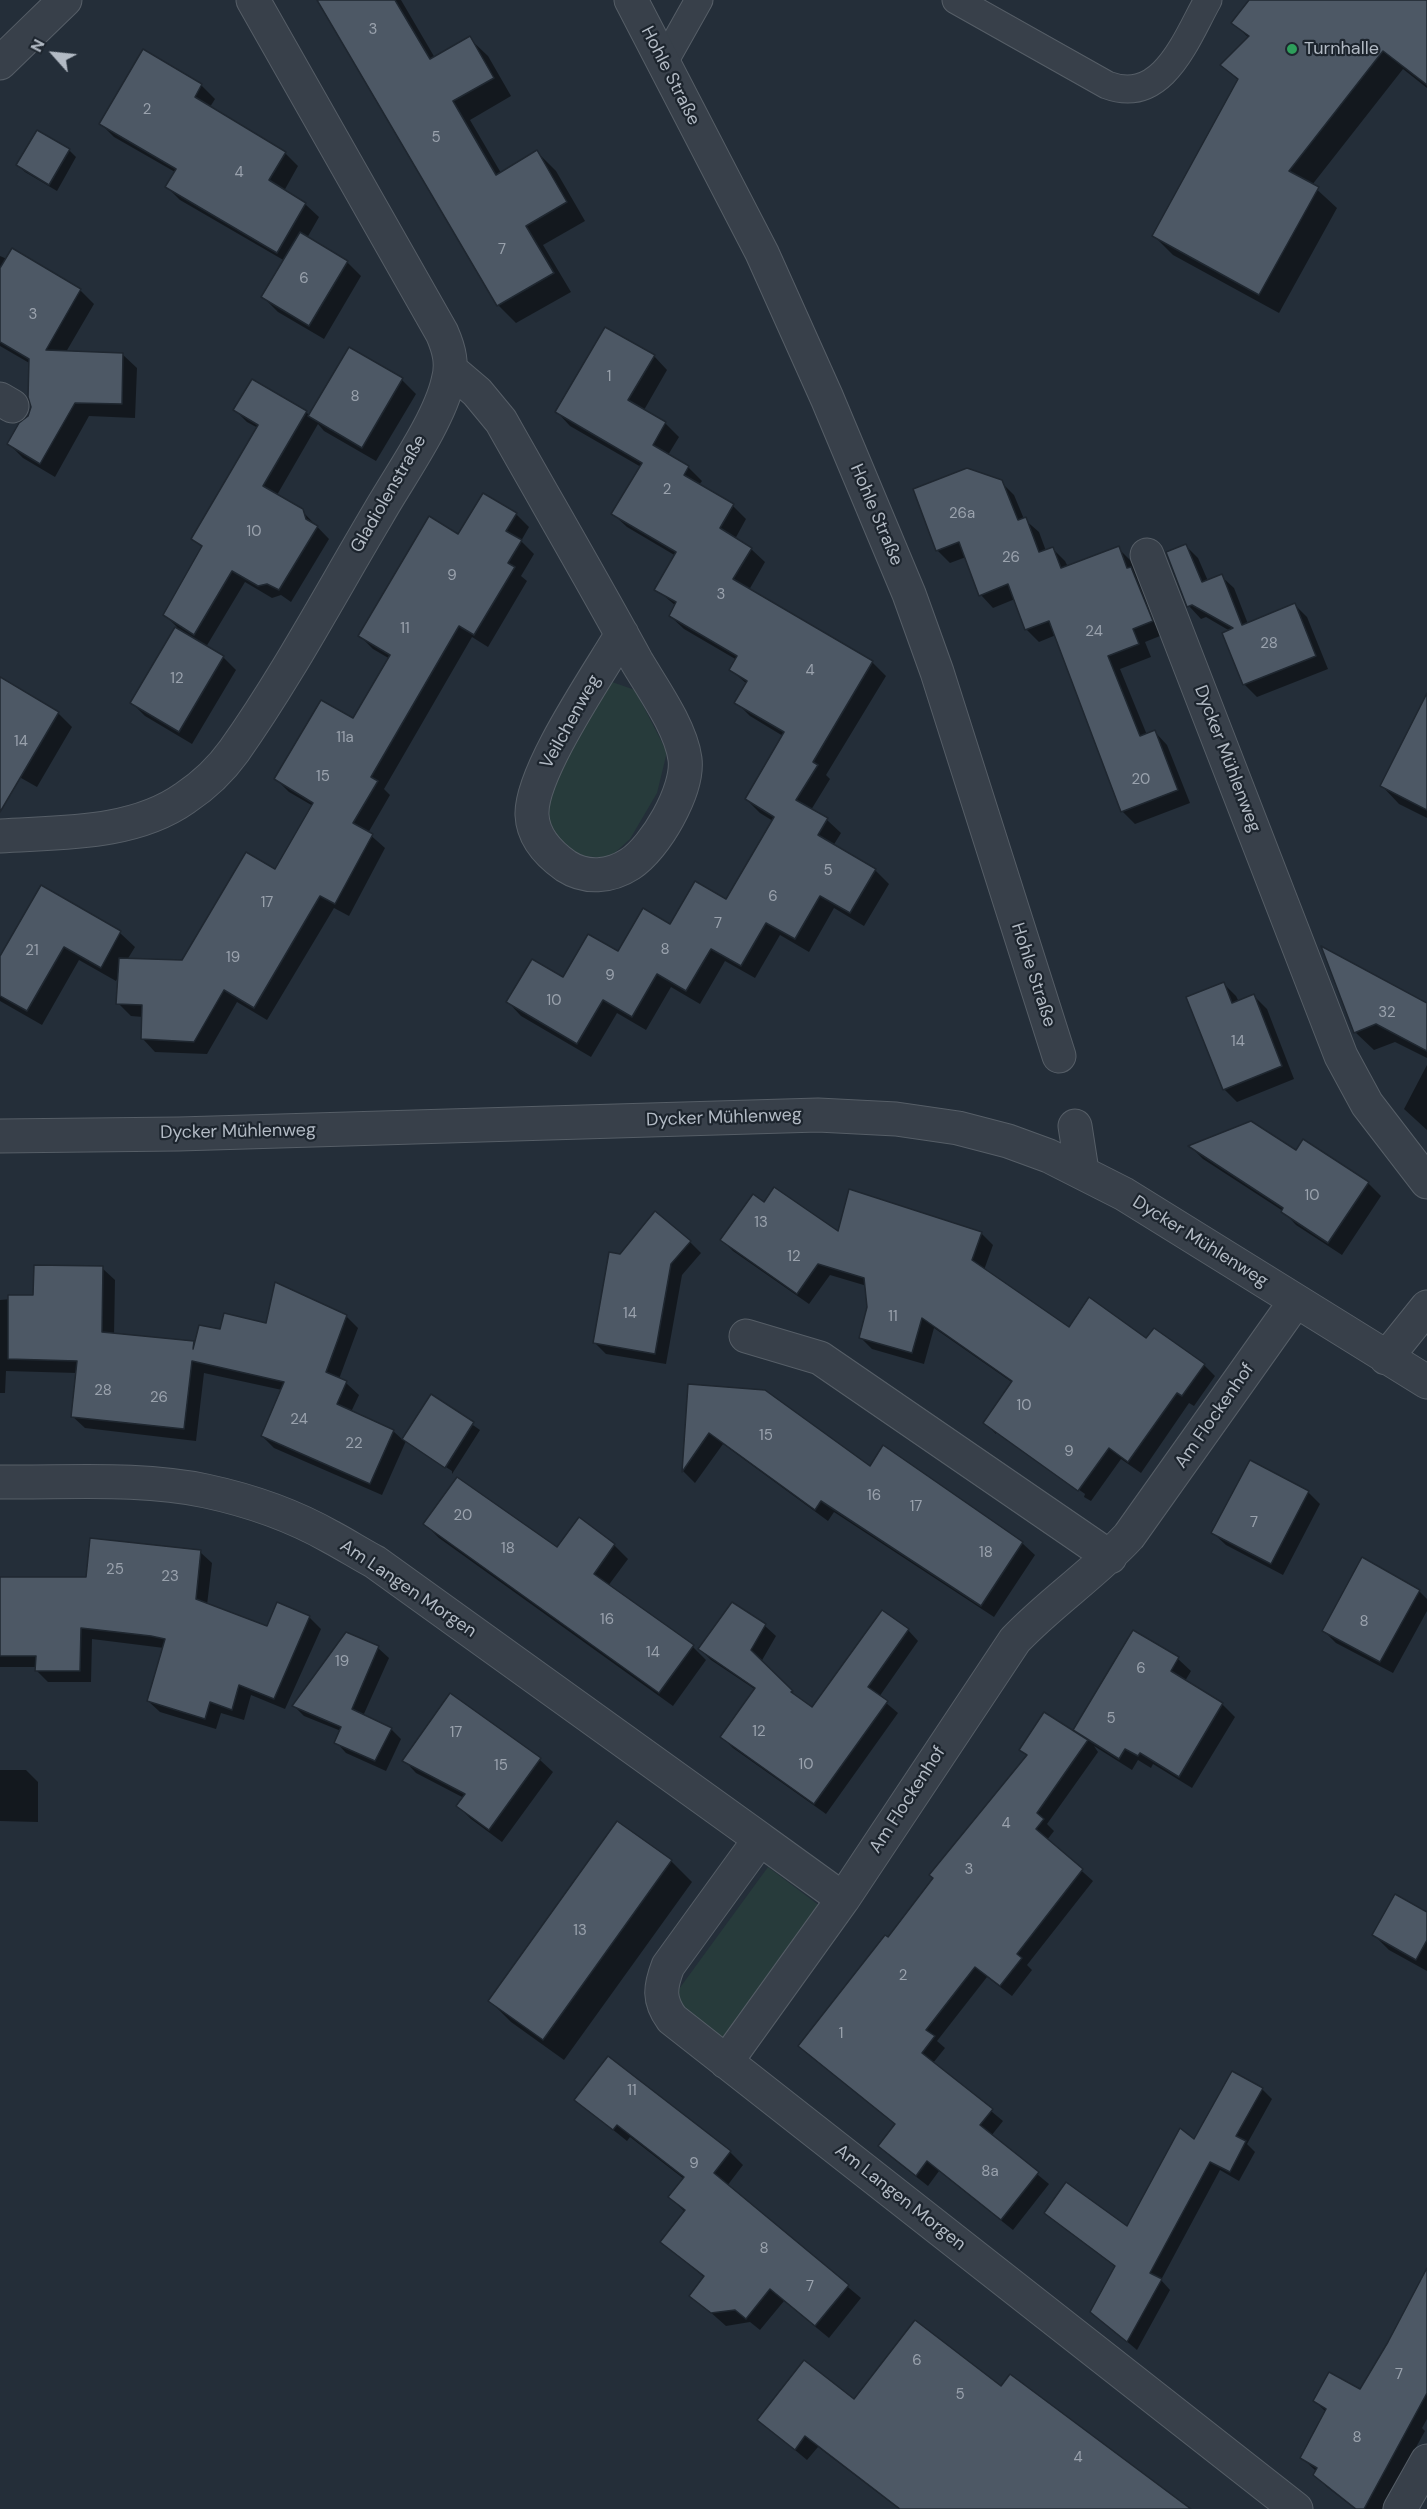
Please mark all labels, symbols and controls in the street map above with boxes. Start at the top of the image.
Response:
house number: 3 [369,21,377,39]
street label: Hohle Straße [636,23,704,129]
north arrow [24,24,84,84]
text: N [26,36,50,56]
place label: Turnhalle [1304,38,1379,60]
marker: Turnhalle [1285,42,1299,56]
house number: 2 [143,101,151,119]
house number: 5 [431,129,441,147]
house number: 4 [234,164,244,182]
house number: 7 [498,241,506,259]
house number: 6 [299,270,309,288]
house number: 3 [29,306,37,324]
house number: 1 [607,368,611,386]
house number: 8 [350,388,360,406]
street label: Gladiolenstraße [347,431,431,557]
street label: Hohle Straße [845,461,907,569]
house number: 2 [663,481,671,499]
house number: 26a [949,505,975,523]
house number: 10 [247,523,261,541]
house number: 26 [1002,549,1020,567]
house number: 9 [447,567,457,585]
house number: 3 [717,586,725,604]
house number: 11 [400,620,410,638]
house number: 24 [1085,623,1103,641]
house number: 28 [1260,635,1278,653]
house number: 4 [805,662,815,680]
house number: 12 [170,670,184,688]
street label: Veilchenweg [536,671,606,773]
street label: Dycker Mühlenweg [1189,682,1265,836]
house number: 11a [336,729,354,747]
house number: 14 [14,733,28,751]
house number: 15 [316,768,330,786]
house number: 20 [1132,771,1150,789]
house number: 5 [823,862,833,880]
house number: 6 [768,888,778,906]
house number: 17 [261,894,273,912]
house number: 7 [714,915,722,933]
street label: Hohle Straße [1006,920,1060,1030]
house number: 8 [660,941,670,959]
house number: 21 [25,942,39,960]
house number: 19 [226,949,240,967]
house number: 9 [605,967,615,985]
house number: 10 [547,992,561,1010]
house number: 32 [1378,1004,1396,1022]
house number: 14 [1231,1033,1245,1051]
street label: Dycker Mühlenweg [646,1104,802,1132]
street label: Dycker Mühlenweg [160,1120,316,1144]
house number: 10 [1305,1187,1319,1205]
street label: Dycker Mühlenweg [1128,1192,1272,1292]
house number: 13 [754,1214,768,1232]
house number: 12 [787,1248,801,1266]
house number: 14 [623,1305,637,1323]
house number: 11 [888,1308,898,1326]
street label: Am Flockenhof [1171,1359,1259,1473]
house number: 28 [94,1382,112,1400]
house number: 26 [150,1389,168,1407]
house number: 10 [1017,1397,1031,1415]
house number: 24 [290,1411,308,1429]
house number: 15 [759,1427,773,1445]
house number: 22 [345,1435,363,1453]
house number: 9 [1064,1443,1074,1461]
house number: 16 [867,1487,881,1505]
house number: 17 [910,1498,922,1516]
house number: 20 [454,1507,472,1525]
house number: 7 [1250,1514,1258,1532]
street label: Am Langen Morgen [336,1535,480,1643]
house number: 18 [501,1540,515,1558]
house number: 18 [979,1544,993,1562]
house number: 25 [106,1561,124,1579]
house number: 23 [161,1568,179,1586]
house number: 16 [600,1611,614,1629]
house number: 8 [1359,1613,1369,1631]
house number: 14 [646,1644,660,1662]
house number: 19 [335,1653,349,1671]
house number: 6 [1136,1660,1146,1678]
house number: 5 [1106,1710,1116,1728]
house number: 12 [752,1723,766,1741]
house number: 17 [450,1724,462,1742]
street label: Am Flockenhof [865,1742,951,1858]
house number: 10 [799,1756,813,1774]
house number: 15 [494,1757,508,1775]
house number: 4 [1001,1815,1011,1833]
house number: 3 [965,1861,973,1879]
house number: 13 [573,1922,587,1940]
house number: 2 [899,1967,907,1985]
house number: 1 [839,2025,843,2043]
house number: 11 [627,2082,637,2100]
street label: Am Langen Morgen [830,2140,970,2256]
house number: 9 [689,2155,699,2173]
house number: 8a [981,2163,999,2181]
house number: 8 [759,2240,769,2258]
house number: 7 [806,2278,814,2296]
house number: 6 [912,2352,922,2370]
house number: 7 [1395,2366,1403,2384]
house number: 5 [955,2386,965,2404]
house number: 8 [1352,2429,1362,2447]
house number: 4 [1073,2449,1083,2467]

